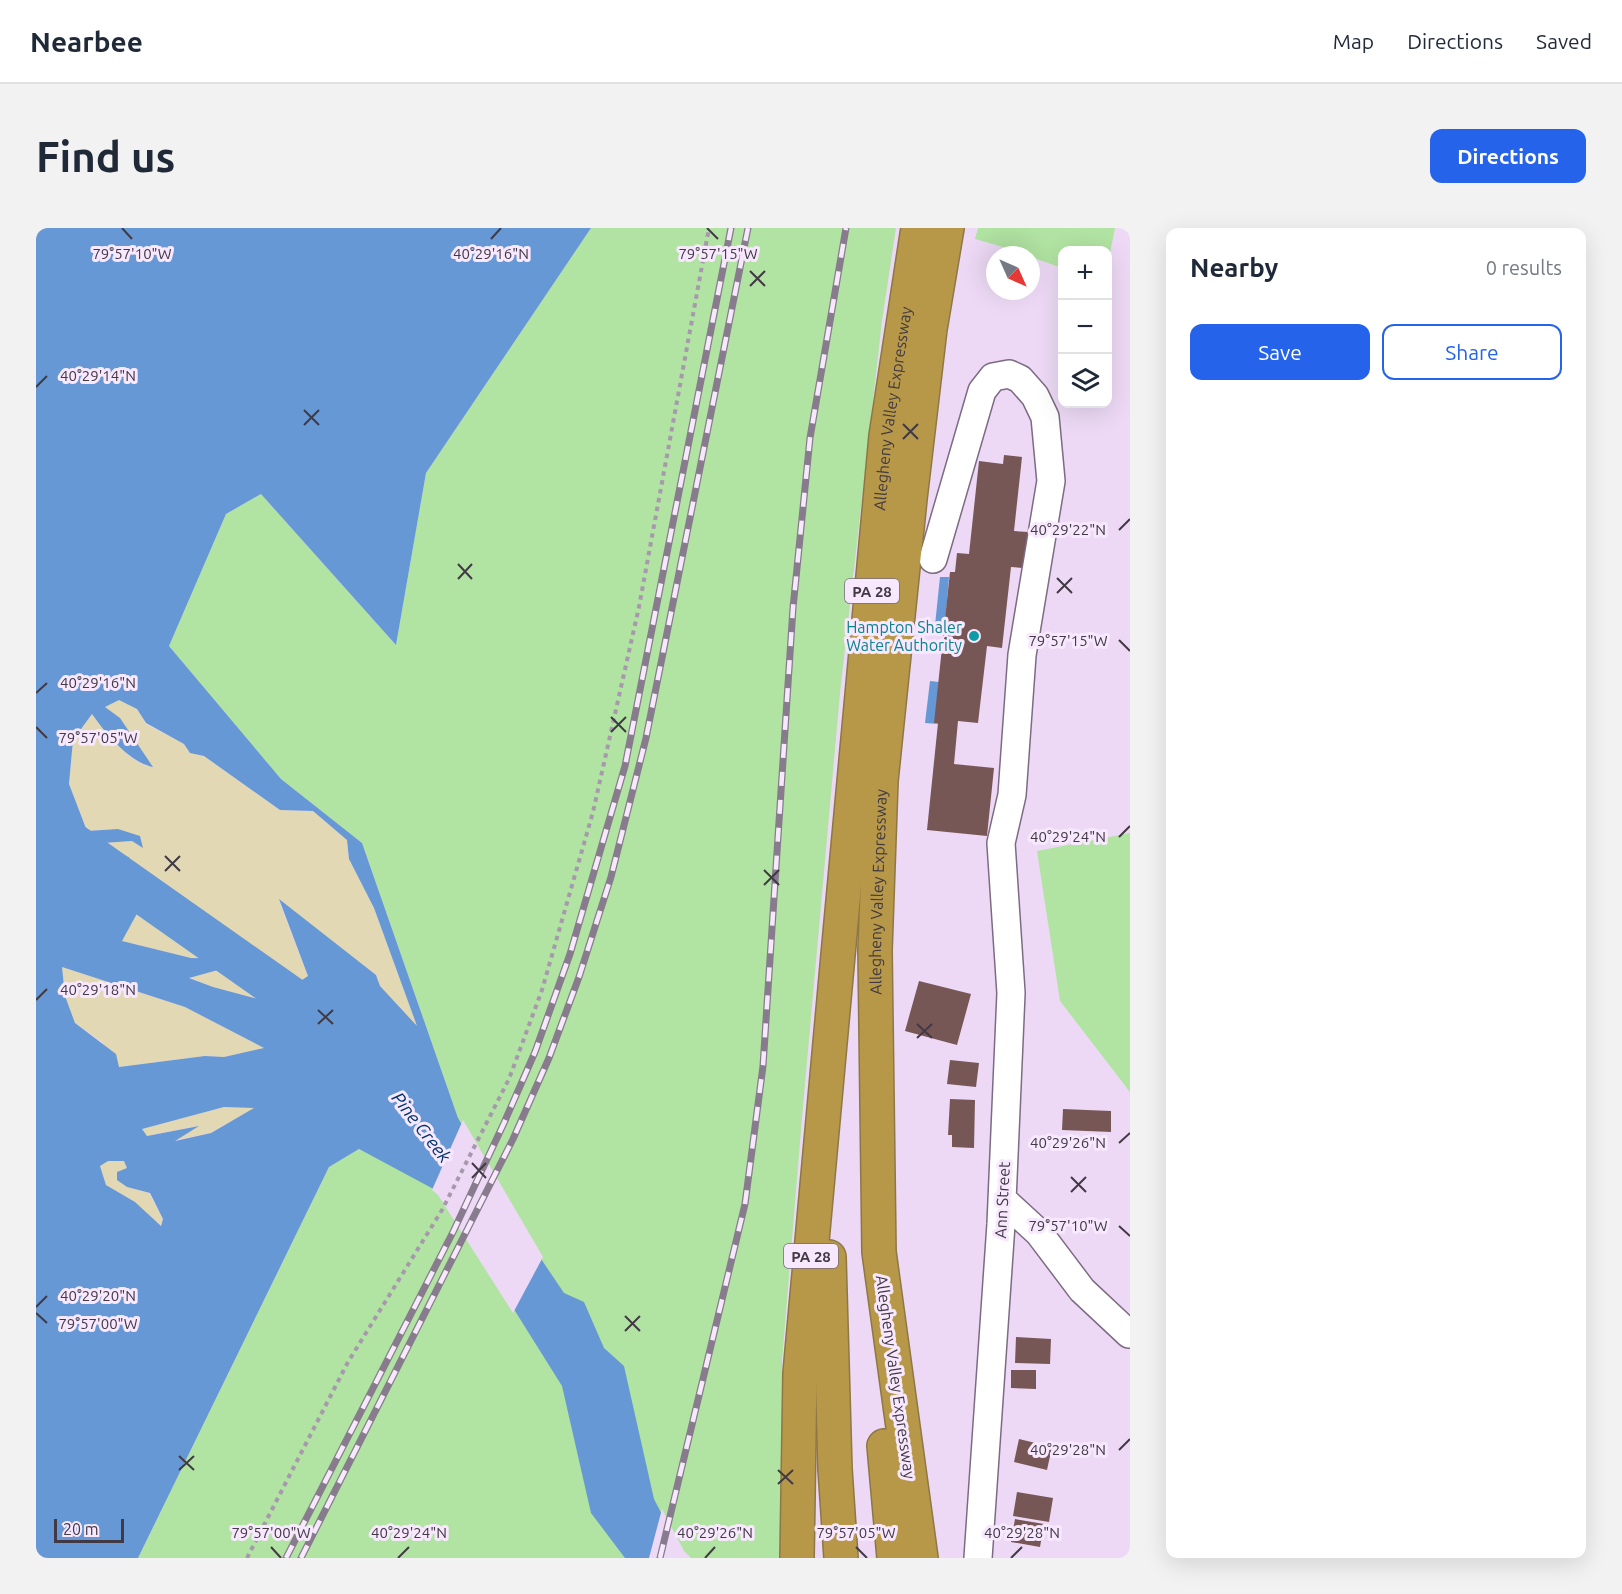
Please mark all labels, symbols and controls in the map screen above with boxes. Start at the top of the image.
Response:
text: Nearbee [30,26,143,57]
text: Map [1333,29,1374,53]
text: Directions [1407,29,1503,53]
text: Saved [1536,29,1592,53]
button: Directions [1430,129,1586,183]
text: Find us [36,133,175,180]
text: 79°57'10"W [92,245,172,262]
text: 40°29'16"N [453,245,529,262]
text: 79°57'15"W [678,245,758,262]
north arrow [986,246,1040,300]
map controls [1058,246,1112,408]
button: + [1058,246,1112,300]
text: Nearby [1190,253,1278,282]
text: 0 results [1486,256,1562,279]
button: − [1058,300,1112,354]
street label: Allegheny Valley Expressway [870,305,915,511]
button: Save [1190,324,1370,380]
button: Share [1382,324,1562,380]
button: layers [1058,354,1112,408]
text: 40°29'14"N [60,367,136,384]
text: 40°29'22"N [1030,521,1106,538]
road number: PA 28 [845,579,899,603]
place label: Hampton Shaler Water Authority [846,618,962,654]
marker: Hampton Shaler Water Authority [967,629,981,643]
text: 79°57'15"W [1028,632,1108,649]
text: 40°29'16"N [60,674,136,691]
text: 79°57'05"W [58,729,138,746]
street label: Allegheny Valley Expressway [866,789,890,995]
text: 40°29'24"N [1030,828,1106,845]
text: 40°29'18"N [60,981,136,998]
water label: Pine Creek [388,1088,456,1167]
text: 40°29'26"N [1030,1134,1106,1151]
street label: Ann Street [991,1160,1013,1239]
text: 79°57'10"W [1028,1217,1108,1234]
road number: PA 28 [784,1244,838,1268]
street label: Allegheny Valley Expressway [873,1274,919,1480]
text: 40°29'20"N [60,1287,136,1304]
text: 79°57'00"W [58,1315,138,1332]
text: 40°29'28"N [1030,1441,1106,1458]
scale bar [54,1516,124,1544]
text: 20 m [63,1520,99,1538]
text: 79°57'00"W [231,1524,311,1541]
text: 40°29'24"N [371,1524,447,1541]
text: 40°29'26"N [677,1524,753,1541]
text: 79°57'05"W [816,1524,896,1541]
text: 40°29'28"N [984,1524,1060,1541]

